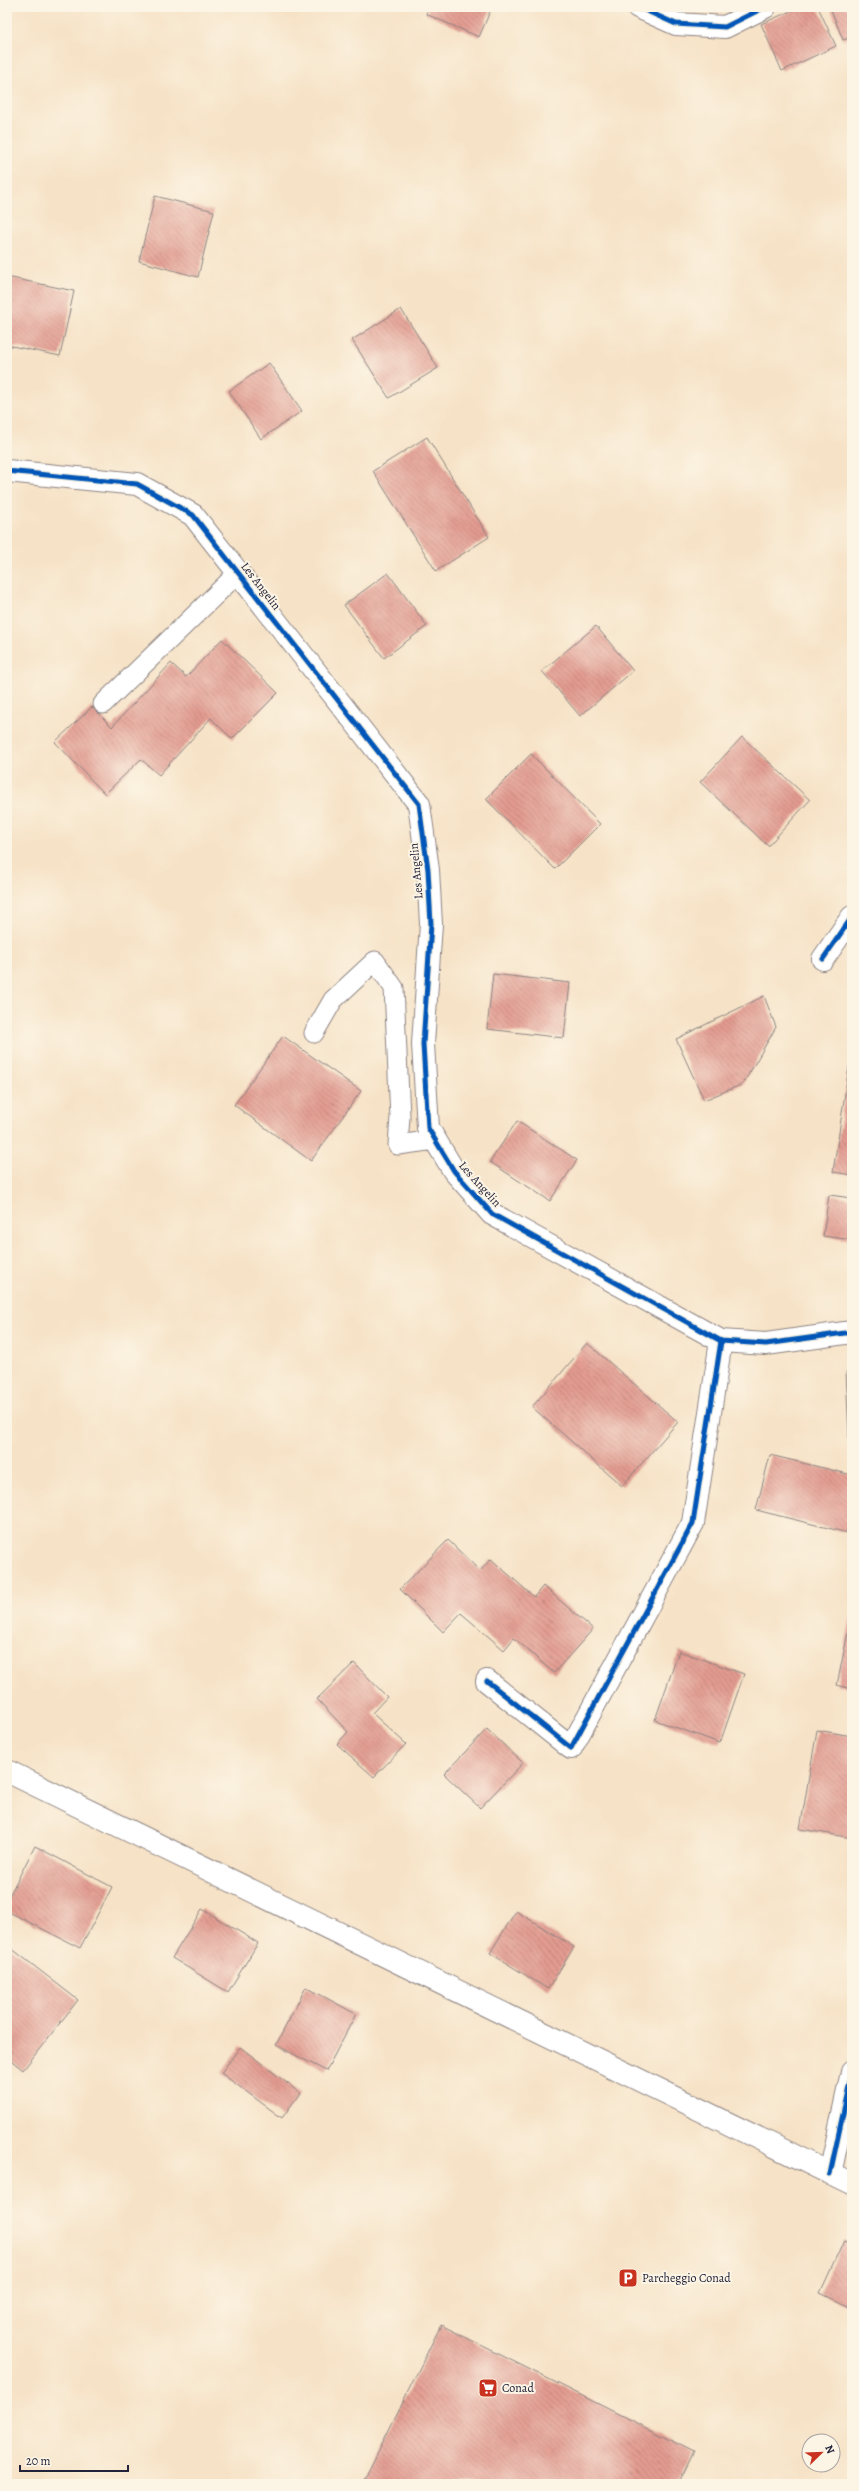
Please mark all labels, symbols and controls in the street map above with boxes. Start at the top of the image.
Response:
street label: Les Angelin [237,559,285,613]
street label: Les Angelin [406,842,426,900]
street label: Les Angelin [455,1158,505,1211]
parking icon: Parcheggio Conad [617,2267,639,2289]
place label: Parcheggio Conad [642,2270,731,2286]
supermarket icon: Conad [477,2377,499,2399]
place label: Conad [502,2380,534,2396]
north arrow [801,2433,841,2473]
text: N [821,2443,838,2456]
scale bar [20,2447,128,2473]
text: 20 m [26,2453,50,2469]

